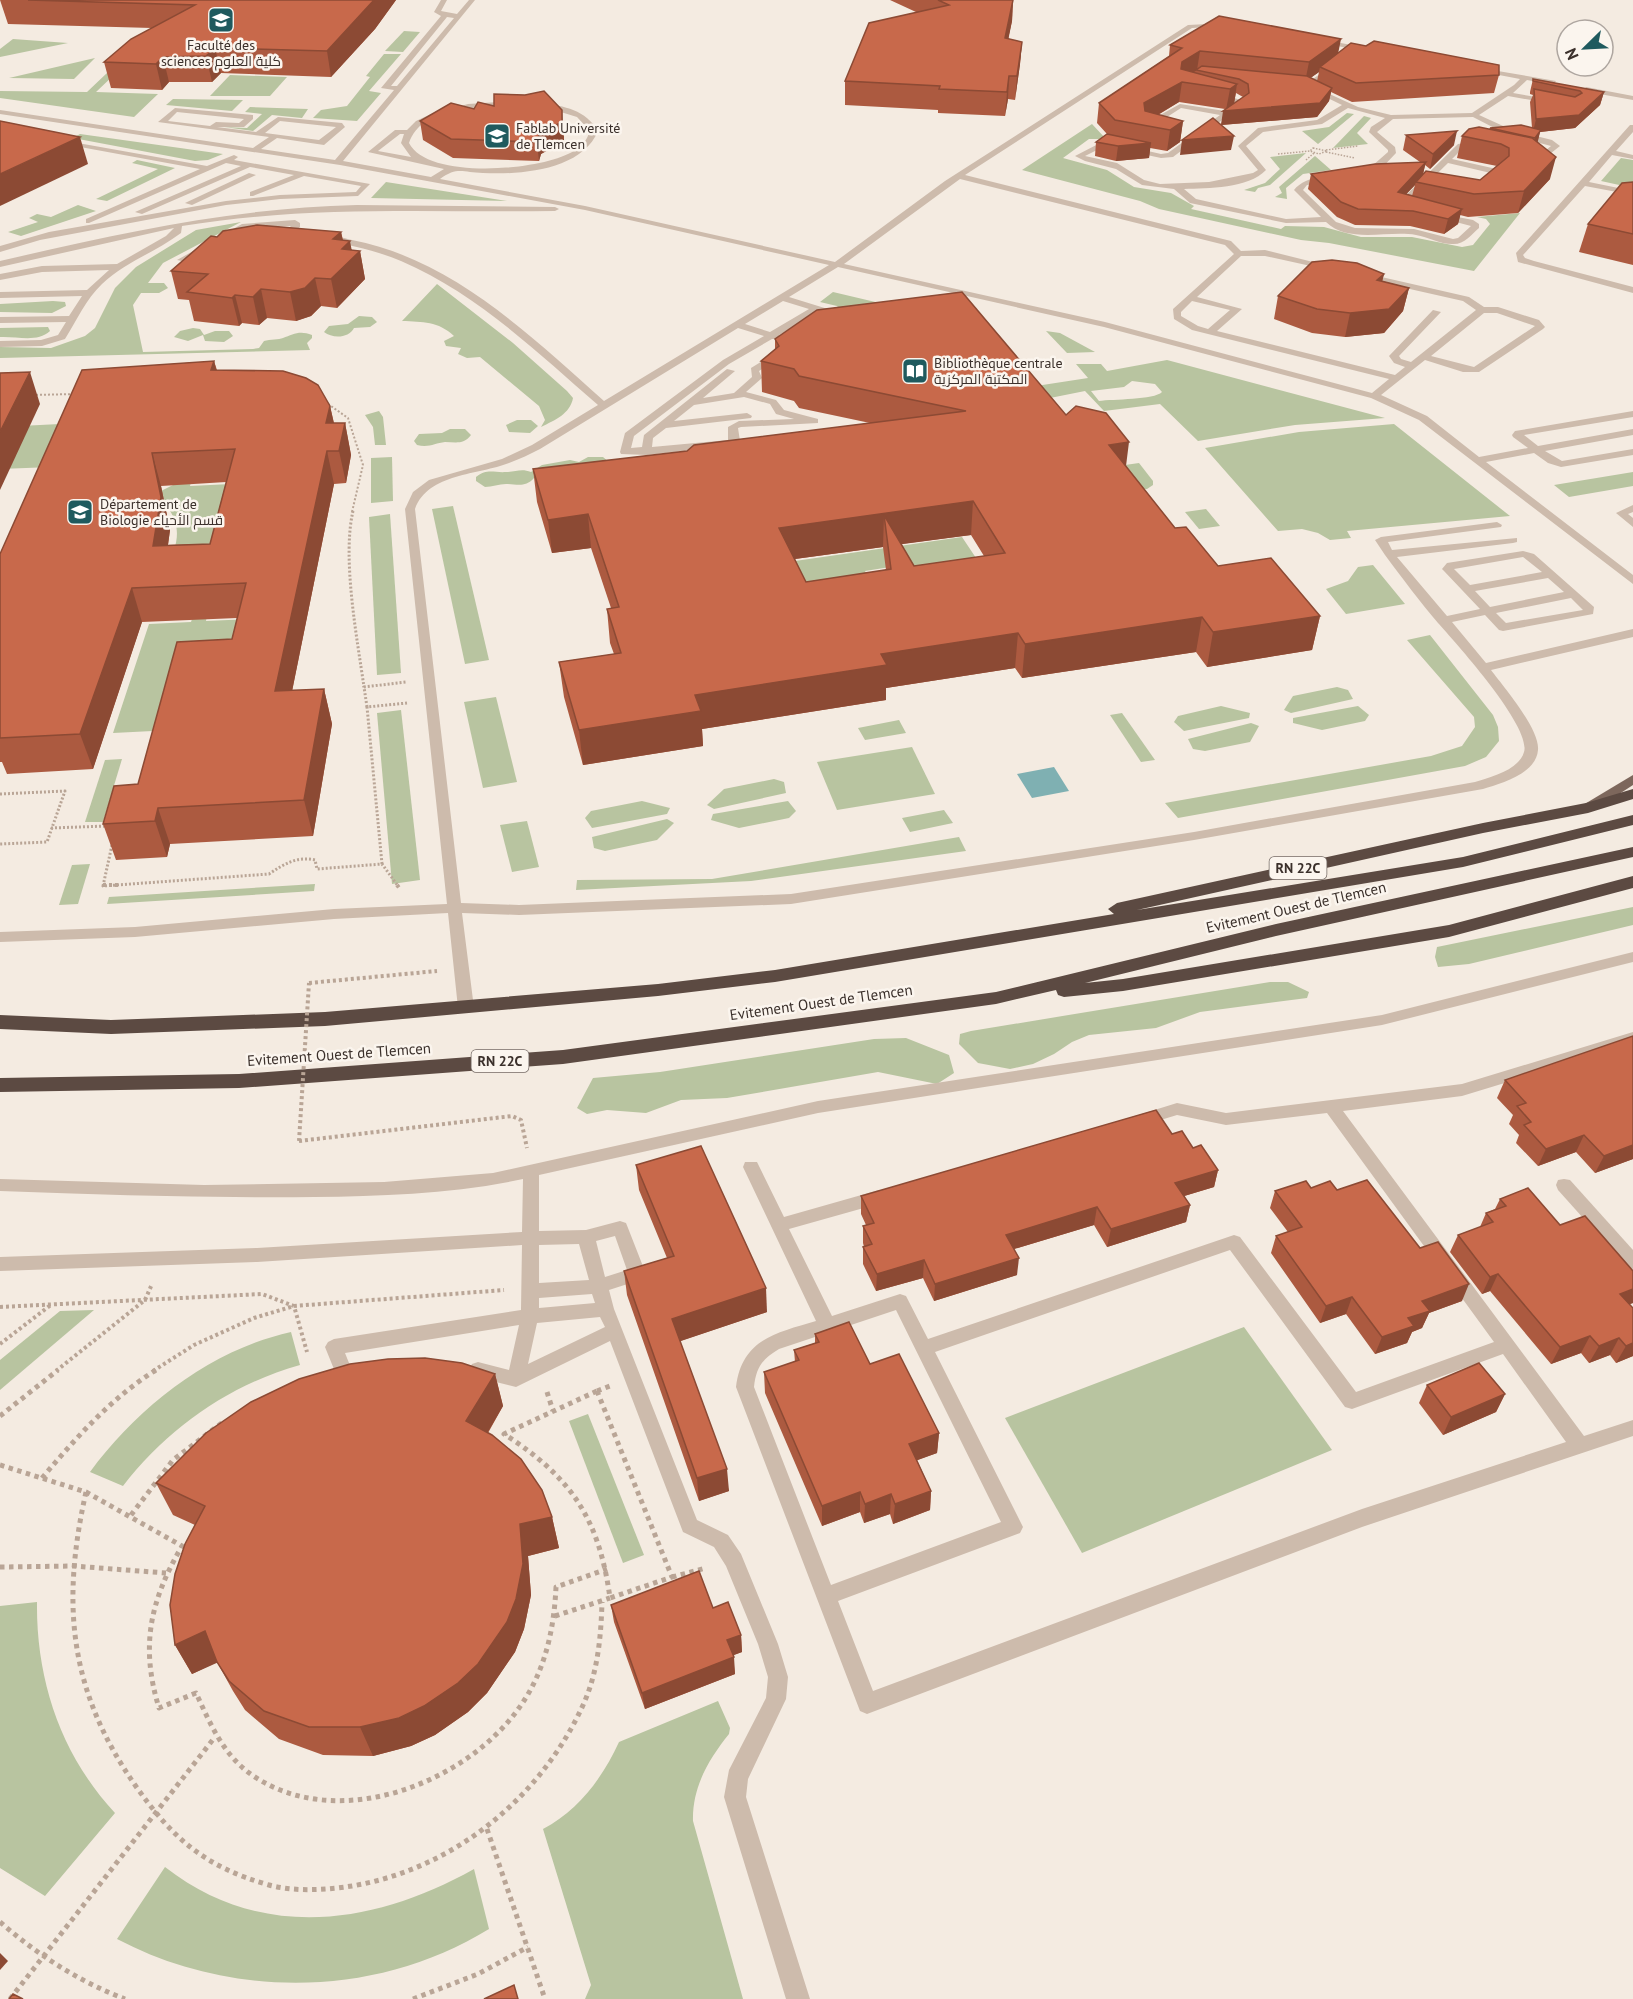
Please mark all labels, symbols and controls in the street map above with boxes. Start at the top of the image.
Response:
school or university icon: Faculté des sciences كلية العلوم [206,5,236,35]
north arrow [1555,18,1615,78]
place label: Faculté des sciences كلية العلوم [161,36,281,71]
text: N [1560,45,1583,63]
place label: Fablab Université de Tlemcen [516,119,620,153]
school or university icon: Fablab Université de Tlemcen [482,121,512,151]
place label: Bibliothèque centrale المكتبة المركزية [934,354,1063,388]
library icon: Bibliothèque centrale المكتبة المركزية [900,356,930,386]
place label: Département de Biologie قسم الأحياء [100,495,223,530]
school or university icon: Département de Biologie قسم الأحياء [65,497,95,527]
road number: RN 22C [1270,857,1326,879]
street label: Evitement Ouest de Tlemcen [1204,877,1388,937]
street label: Evitement Ouest de Tlemcen [728,980,914,1024]
street label: Evitement Ouest de Tlemcen [246,1038,432,1070]
road number: RN 22C [472,1050,528,1072]

